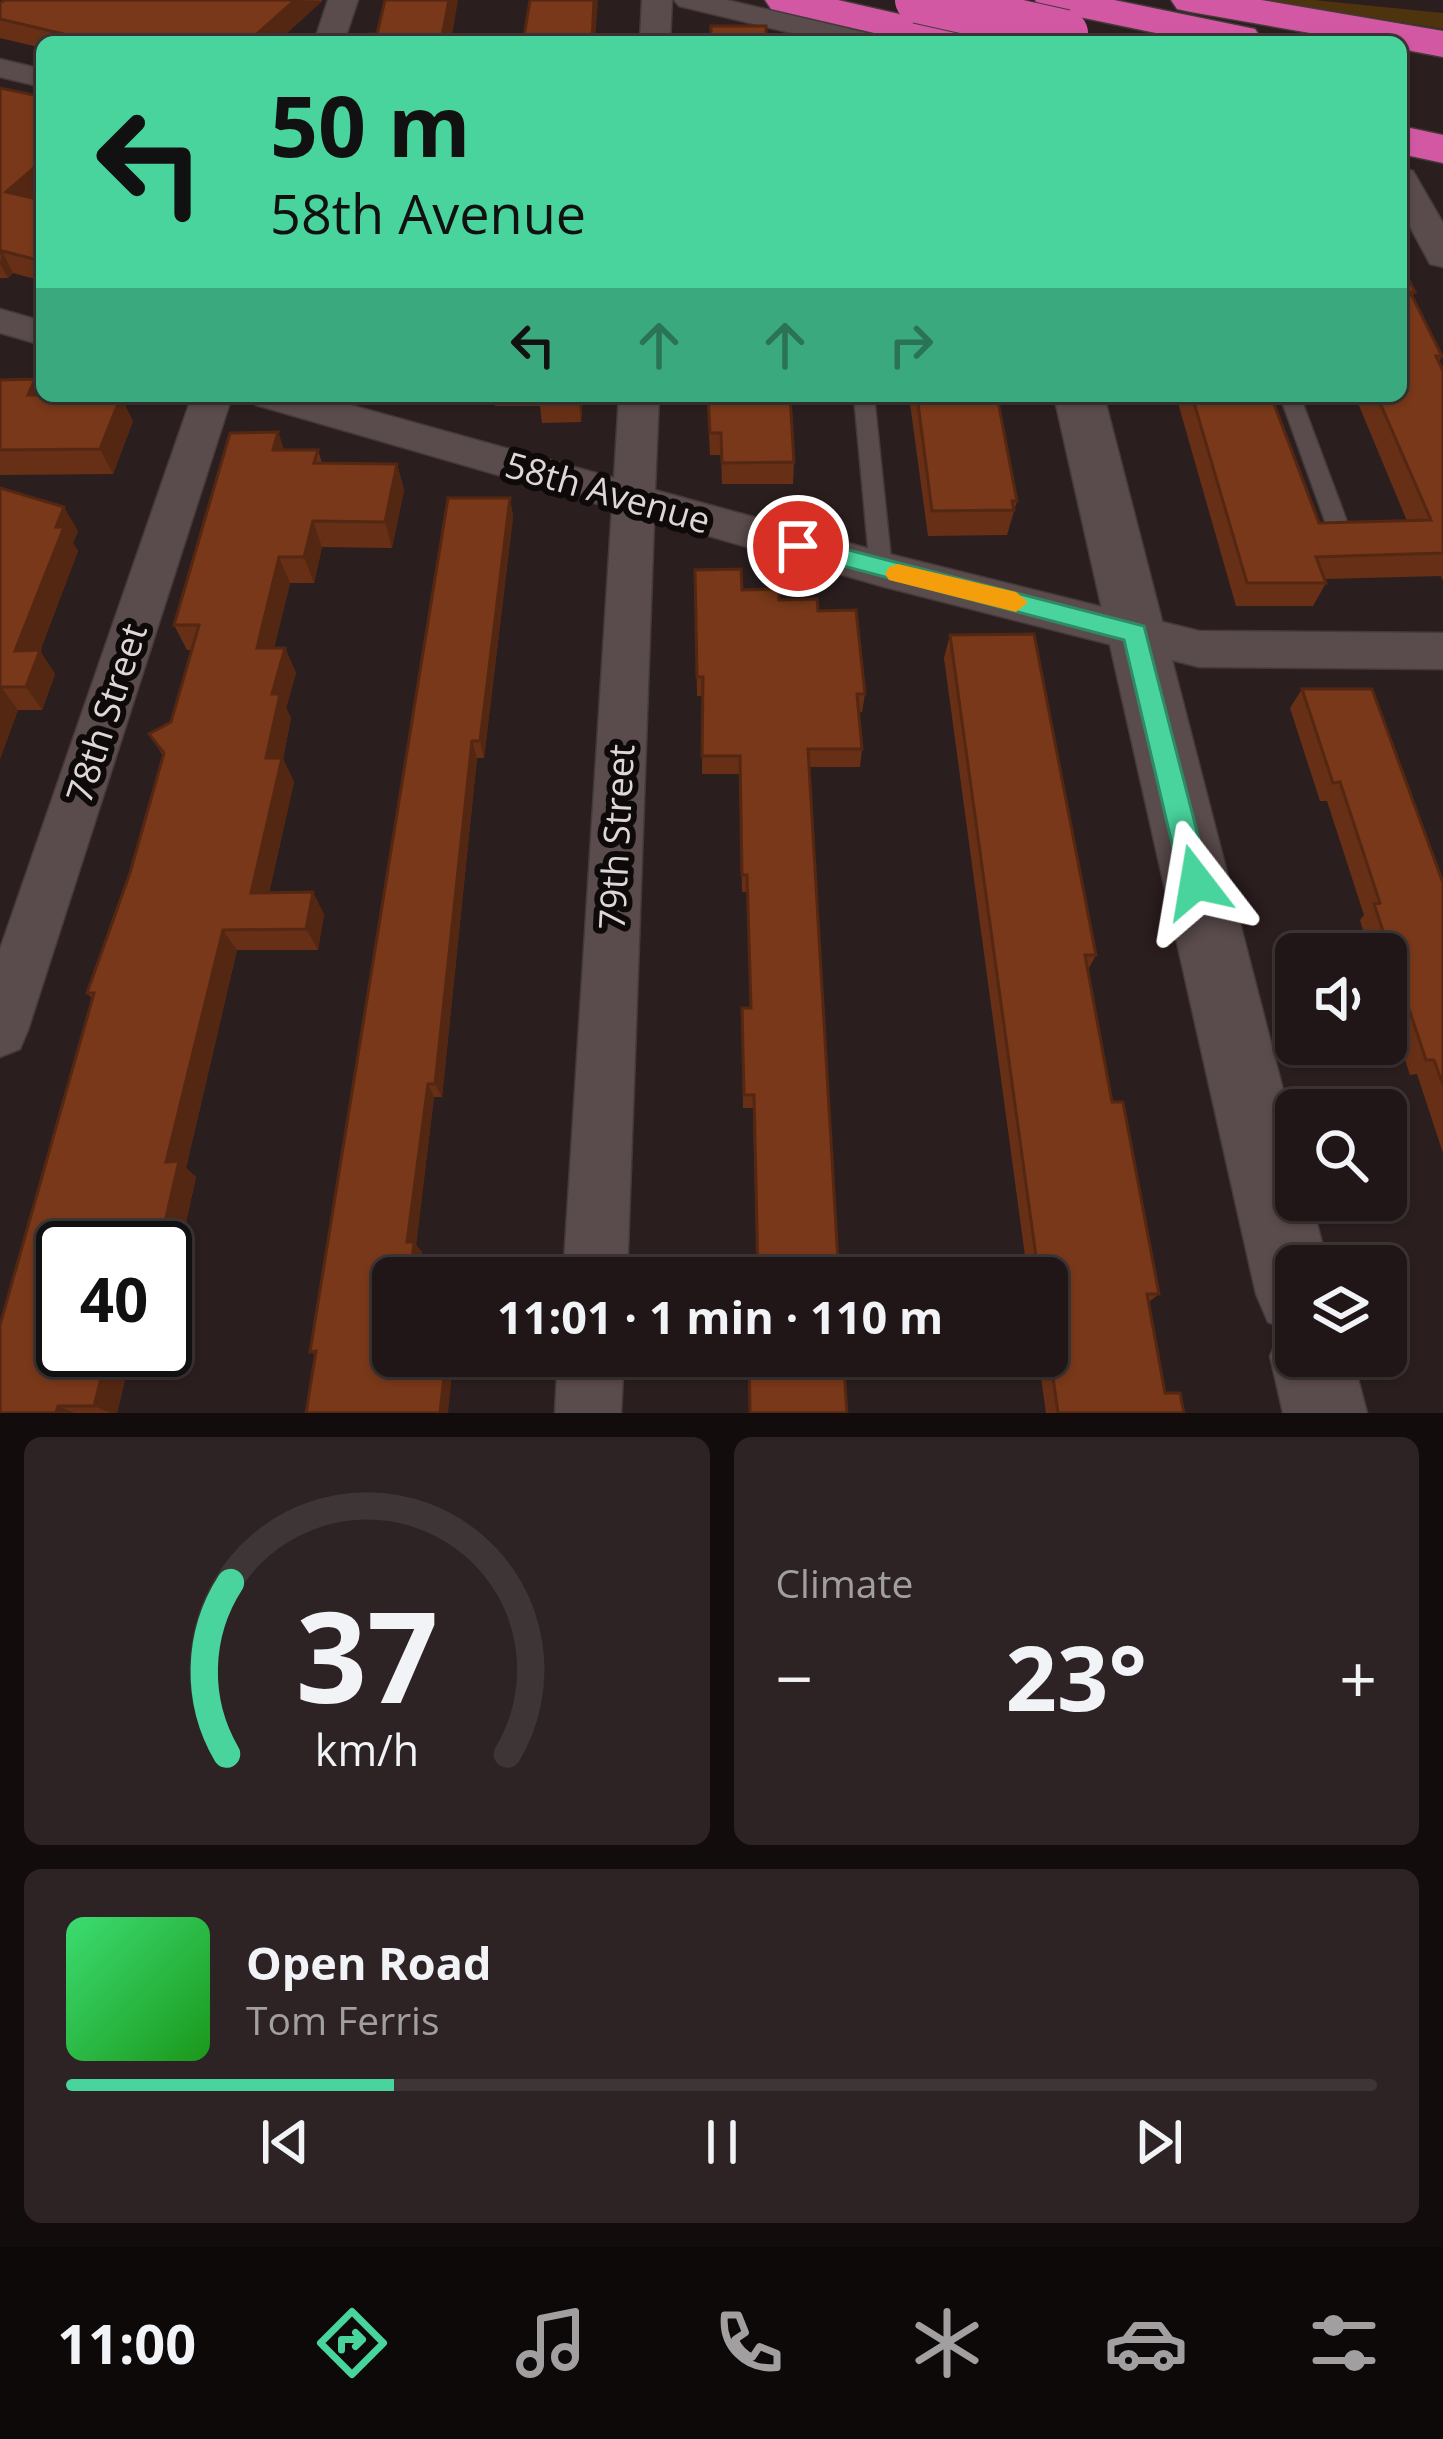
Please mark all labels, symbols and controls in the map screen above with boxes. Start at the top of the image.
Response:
text: 50 m [270,67,470,182]
icon: left [72,84,228,240]
text: 58th Avenue [270,176,586,250]
icon: left [500,312,566,378]
icon: ahead [626,312,692,378]
icon: ahead [752,312,818,378]
icon: right [878,312,944,378]
street label: 58th Avenue [500,439,716,545]
pin [747,495,849,597]
icon: arrive [765,513,831,579]
street label: 78th Street [54,617,158,809]
street label: 79th Street [587,743,645,931]
position arrow [1133,819,1259,945]
map controls [1275,933,1407,1377]
button: sound [1275,933,1407,1065]
button: search [1275,1089,1407,1221]
speed limit sign: 40 [36,1221,192,1377]
button: layers [1275,1245,1407,1377]
text: 11:01 · 1 min · 110 m [497,1286,943,1347]
text: Climate [776,1556,913,1609]
text: 37 [295,1570,438,1740]
text: 23° [1006,1615,1147,1737]
text: − [776,1632,813,1722]
text: + [1339,1632,1377,1722]
text: km/h [315,1720,419,1779]
text: Open Road [246,1932,491,1993]
text: Tom Ferris [246,1993,440,2046]
icon: previous [252,2109,318,2175]
icon: pause [689,2109,755,2175]
icon: next [1126,2109,1192,2175]
icon: directions [310,2301,394,2385]
icon: music [509,2301,593,2385]
icon: phone [707,2301,791,2385]
icon: climate [905,2301,989,2385]
icon: car [1104,2301,1188,2385]
icon: filters [1302,2301,1386,2385]
text: 11:00 [57,2306,196,2380]

